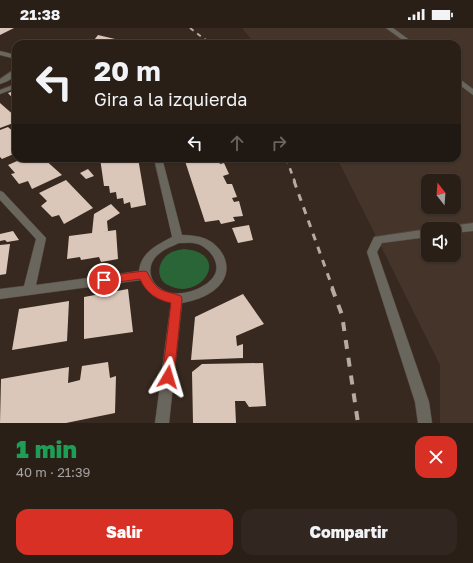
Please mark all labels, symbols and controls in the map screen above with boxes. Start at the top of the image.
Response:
text: 21:38 [20,5,60,23]
text: 20 m [94,54,161,87]
icon: left [28,56,80,108]
text: Gira a la izquierda [94,88,247,110]
icon: left [184,132,206,154]
icon: ahead [226,132,248,154]
icon: right [268,132,290,154]
north arrow [421,174,461,214]
map controls [421,174,461,262]
button: sound [421,222,461,262]
pin [87,263,121,297]
icon: arrive [93,269,115,291]
position arrow [147,356,189,398]
text: 1 min [16,434,77,463]
button: close [415,436,457,478]
text: 40 m · 21:39 [16,464,90,480]
button: Salir [16,509,233,555]
button: Compartir [241,509,457,555]

